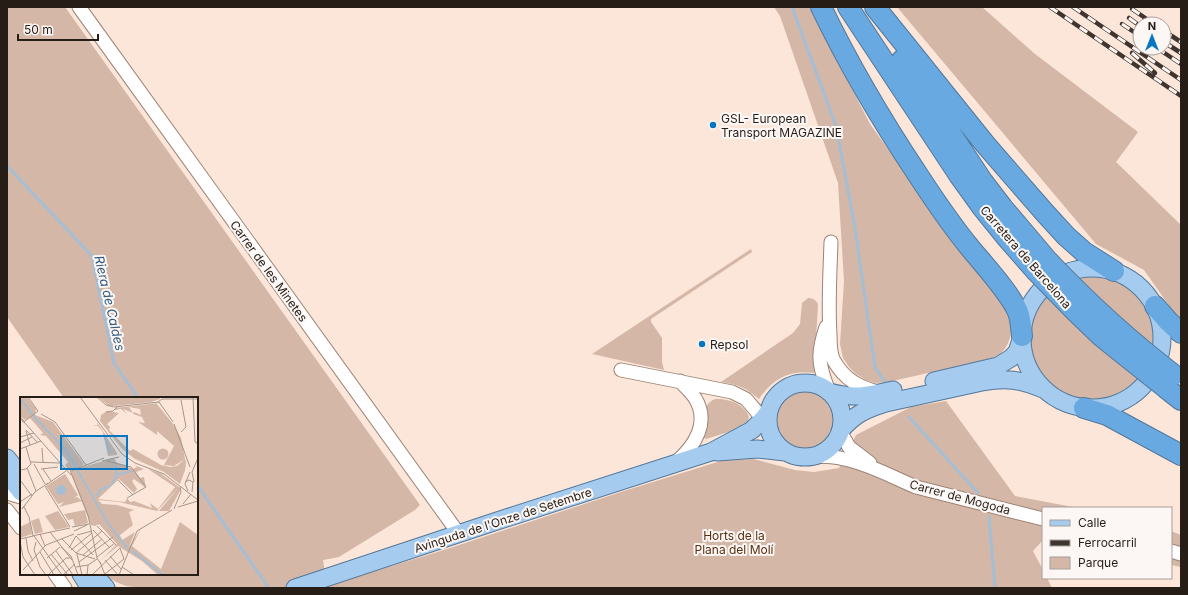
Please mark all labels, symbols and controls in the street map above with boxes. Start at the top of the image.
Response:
scale bar [18,16,98,42]
north arrow [1132,16,1172,56]
text: N [1148,19,1156,33]
text: 50 m [24,22,53,37]
place label: GSL- European Transport MAGAZINE [721,111,842,140]
marker: GSL- European Transport MAGAZINE [708,120,718,130]
street label: Carretera de Barcelona [977,203,1075,311]
street label: Carrer de les Minetes [227,217,311,325]
water label: Riera de Caldes [91,254,129,352]
place label: Repsol [710,337,748,352]
marker: Repsol [697,339,707,349]
inset map [20,397,198,575]
street label: Carrer de Mogoda [908,476,1012,518]
street label: Avinguda de l'Onze de Setembre [412,484,594,556]
legend [1042,507,1172,579]
text: Calle [1078,515,1106,530]
park label: Horts de la Plana del Molí [695,528,774,557]
text: Ferrocarril [1078,535,1137,550]
text: Parque [1078,555,1118,570]

